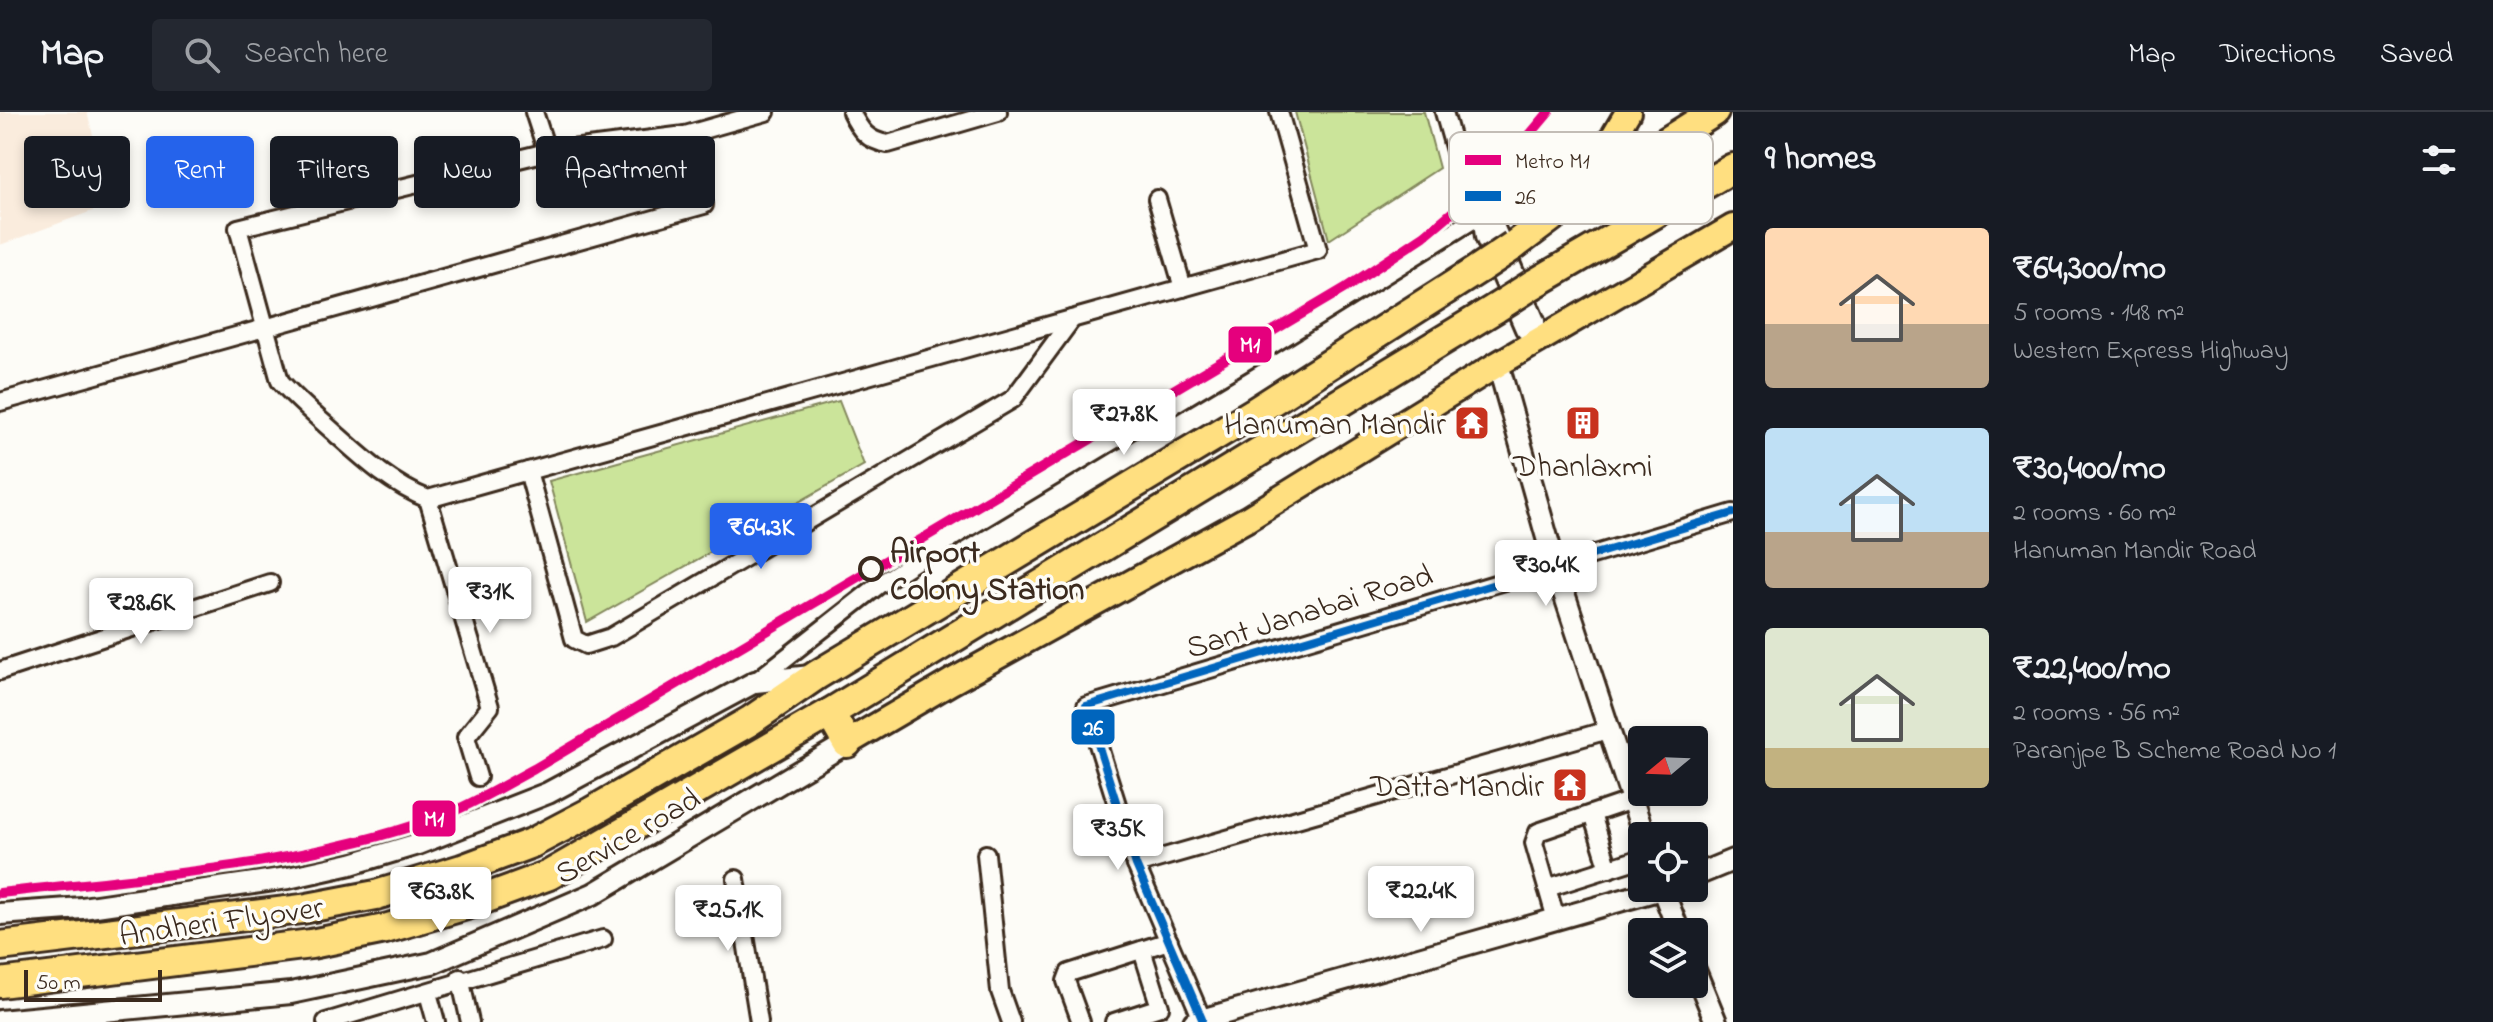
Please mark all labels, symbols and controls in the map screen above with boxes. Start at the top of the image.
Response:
search box [152,19,712,91]
text: Map [40,27,104,83]
icon: search [180,33,224,77]
text: Search here [244,33,388,77]
text: Map [2128,35,2176,76]
text: Directions [2220,35,2336,76]
text: Saved [2380,35,2453,76]
legend [1449,132,1713,224]
text: 9 homes [1765,135,1877,185]
chip: Buy [24,136,130,208]
chip: Rent [146,136,254,208]
chip: Filters [270,136,398,208]
chip: New [414,136,520,208]
chip: Apartment [536,136,715,208]
icon: filters [2417,138,2461,182]
text: Metro M1 [1515,147,1590,179]
text: 26 [1515,183,1536,215]
text: ₹64,300/mo [2013,245,2166,295]
icon: home [1829,260,1925,356]
text: 5 rooms · 148 m² [2013,295,2185,333]
line badge: M1 [1227,325,1273,364]
text: M1 [1240,331,1260,363]
text: Western Express Highway [2013,333,2288,371]
pin: ₹27.8K [1059,389,1189,457]
text: ₹27.8K [1091,396,1157,434]
place label: Hanuman Mandir [1224,403,1446,450]
temple icon: Hanuman Mandir [1453,404,1491,442]
building icon: Dhanlaxmi [1564,404,1602,442]
place label: Dhanlaxmi [1512,445,1653,492]
text: ₹30,400/mo [2013,445,2166,495]
icon: home [1829,460,1925,556]
text: 2 rooms · 60 m² [2013,495,2177,533]
pin: ₹64.3K [696,503,826,571]
text: ₹64.3K [728,510,794,548]
place label: Airport Colony Station [890,531,1085,616]
text: Hanuman Mandir Road [2013,533,2256,571]
pin: ₹30.4K [1481,540,1611,608]
text: ₹30.4K [1513,547,1579,585]
street label: Sant Janabai Road [1181,553,1439,673]
marker: Airport Colony Station [859,557,883,581]
pin: ₹31K [443,567,537,635]
text: ₹31K [466,574,514,612]
pin: ₹28.6K [76,578,206,646]
text: ₹28.6K [107,585,175,623]
text: ₹22,400/mo [2013,645,2171,695]
icon: home [1829,660,1925,756]
text: 2 rooms · 56 m² [2013,695,2180,733]
line badge: 26 [1070,708,1116,746]
text: 26 [1082,714,1104,746]
north arrow [1628,726,1708,806]
map controls [1628,726,1708,998]
text: Paranjpe B Scheme Road No 1 [2013,733,2336,771]
place label: Datta Mandir [1369,765,1544,812]
temple icon: Datta Mandir [1551,766,1589,804]
street label: Service road [547,777,710,899]
line badge: M1 [411,799,457,838]
pin: ₹35K [1071,804,1165,872]
text: M1 [424,805,444,837]
text: ₹35K [1091,811,1145,849]
button: locate [1628,822,1708,902]
pin: ₹22.4K [1356,866,1486,934]
pin: ₹63.8K [376,867,506,935]
text: ₹22.4K [1386,873,1456,911]
text: ₹63.8K [408,874,474,912]
pin: ₹25.1K [663,885,793,953]
street label: Andheri Flyover [116,886,327,961]
text: ₹25.1K [693,892,763,930]
button: layers [1628,918,1708,998]
scale bar [24,966,162,1002]
text: 50 m [36,968,81,1000]

